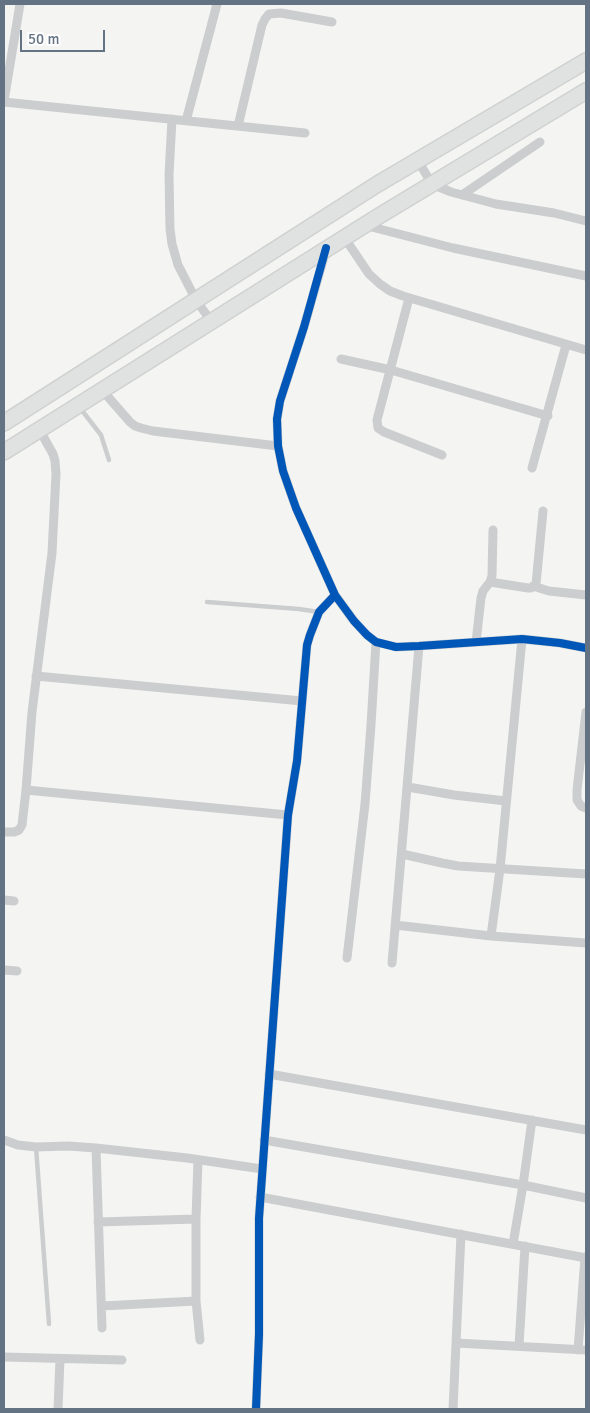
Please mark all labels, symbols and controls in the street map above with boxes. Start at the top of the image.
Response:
scale bar [22,20,108,52]
text: 50 m [28,30,59,48]

